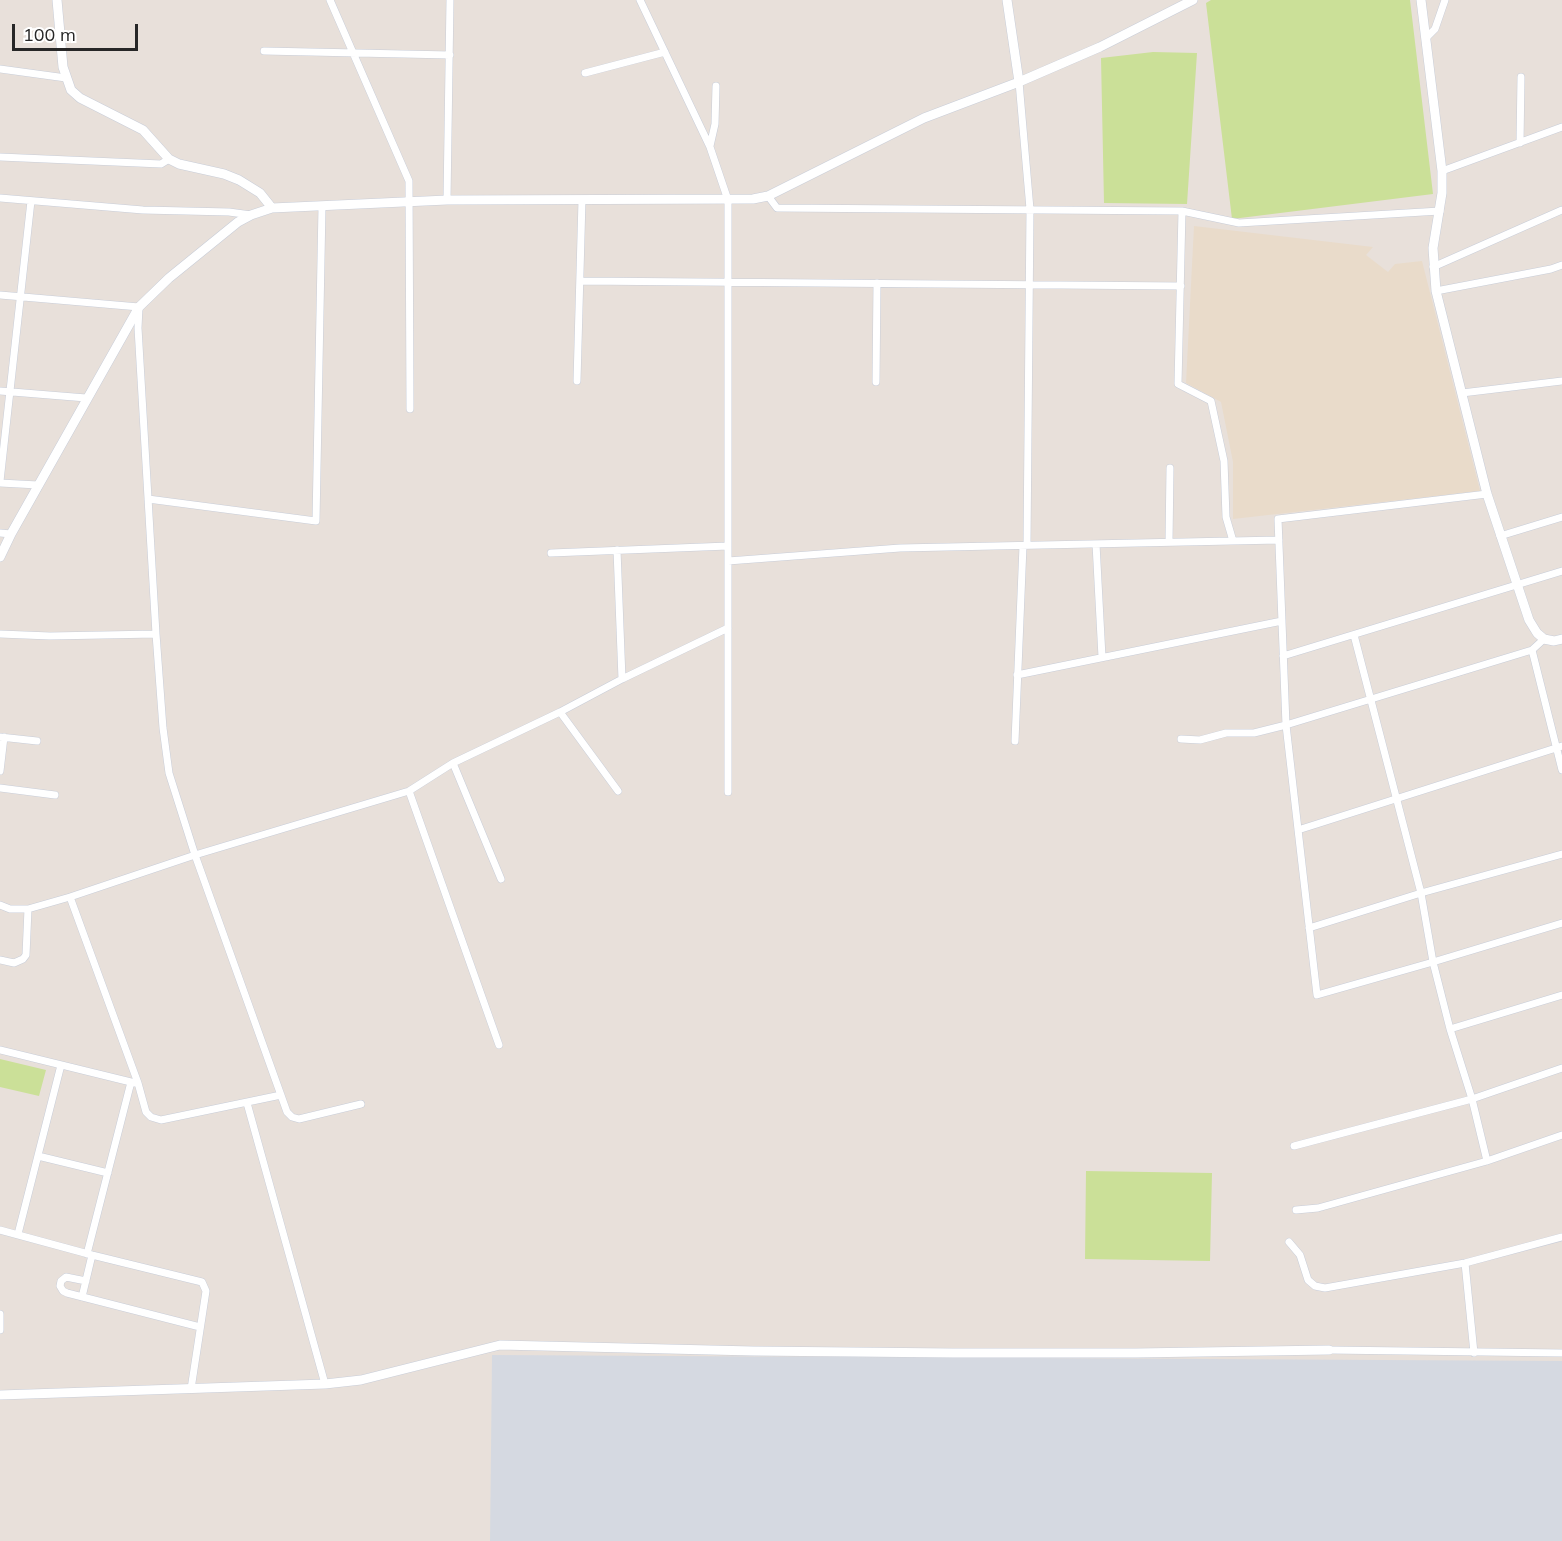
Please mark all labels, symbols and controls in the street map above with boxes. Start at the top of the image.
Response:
scale bar [15,12,141,50]
text: 100 m [23,23,76,46]

